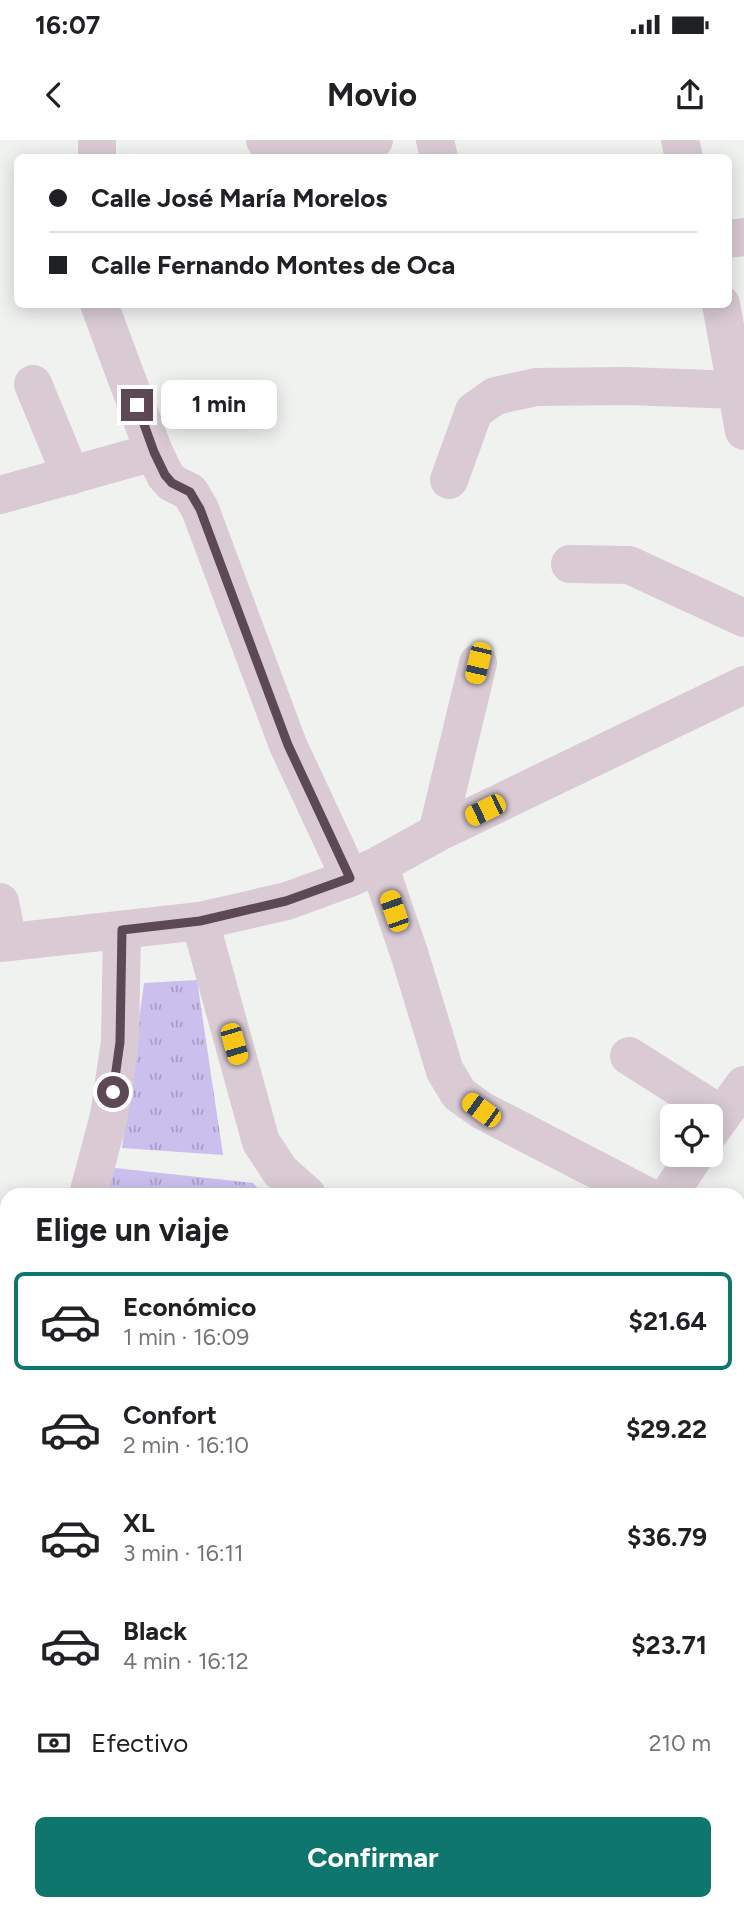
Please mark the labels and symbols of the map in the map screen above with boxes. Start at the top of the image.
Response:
callout: 1 min [162,380,277,430]
route end [121,389,153,421]
car [464,640,493,686]
car [462,791,509,829]
car [378,888,411,934]
car [219,1021,250,1067]
route start [97,1076,129,1108]
car [458,1089,505,1131]

